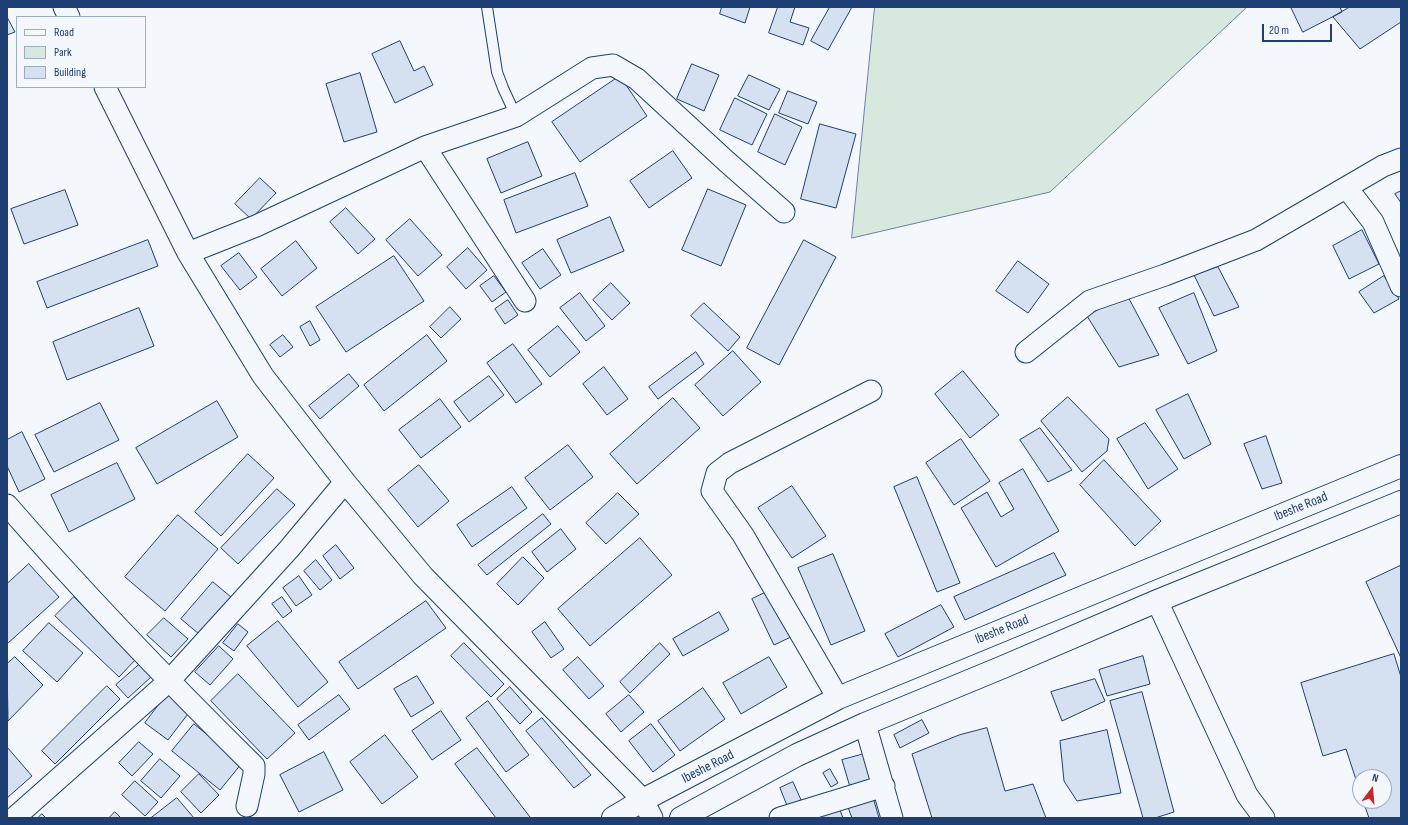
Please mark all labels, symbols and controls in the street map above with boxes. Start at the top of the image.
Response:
legend [16,16,146,88]
scale bar [1264,16,1334,42]
text: 20 m [1269,23,1289,38]
text: Road [54,25,74,40]
text: Park [54,45,72,60]
text: Building [54,65,86,80]
street label: Ibeshe Road [1272,489,1330,525]
street label: Ibeshe Road [973,612,1031,648]
street label: Ibeshe Road [679,747,737,787]
north arrow [1352,769,1392,809]
text: N [1371,771,1380,785]

